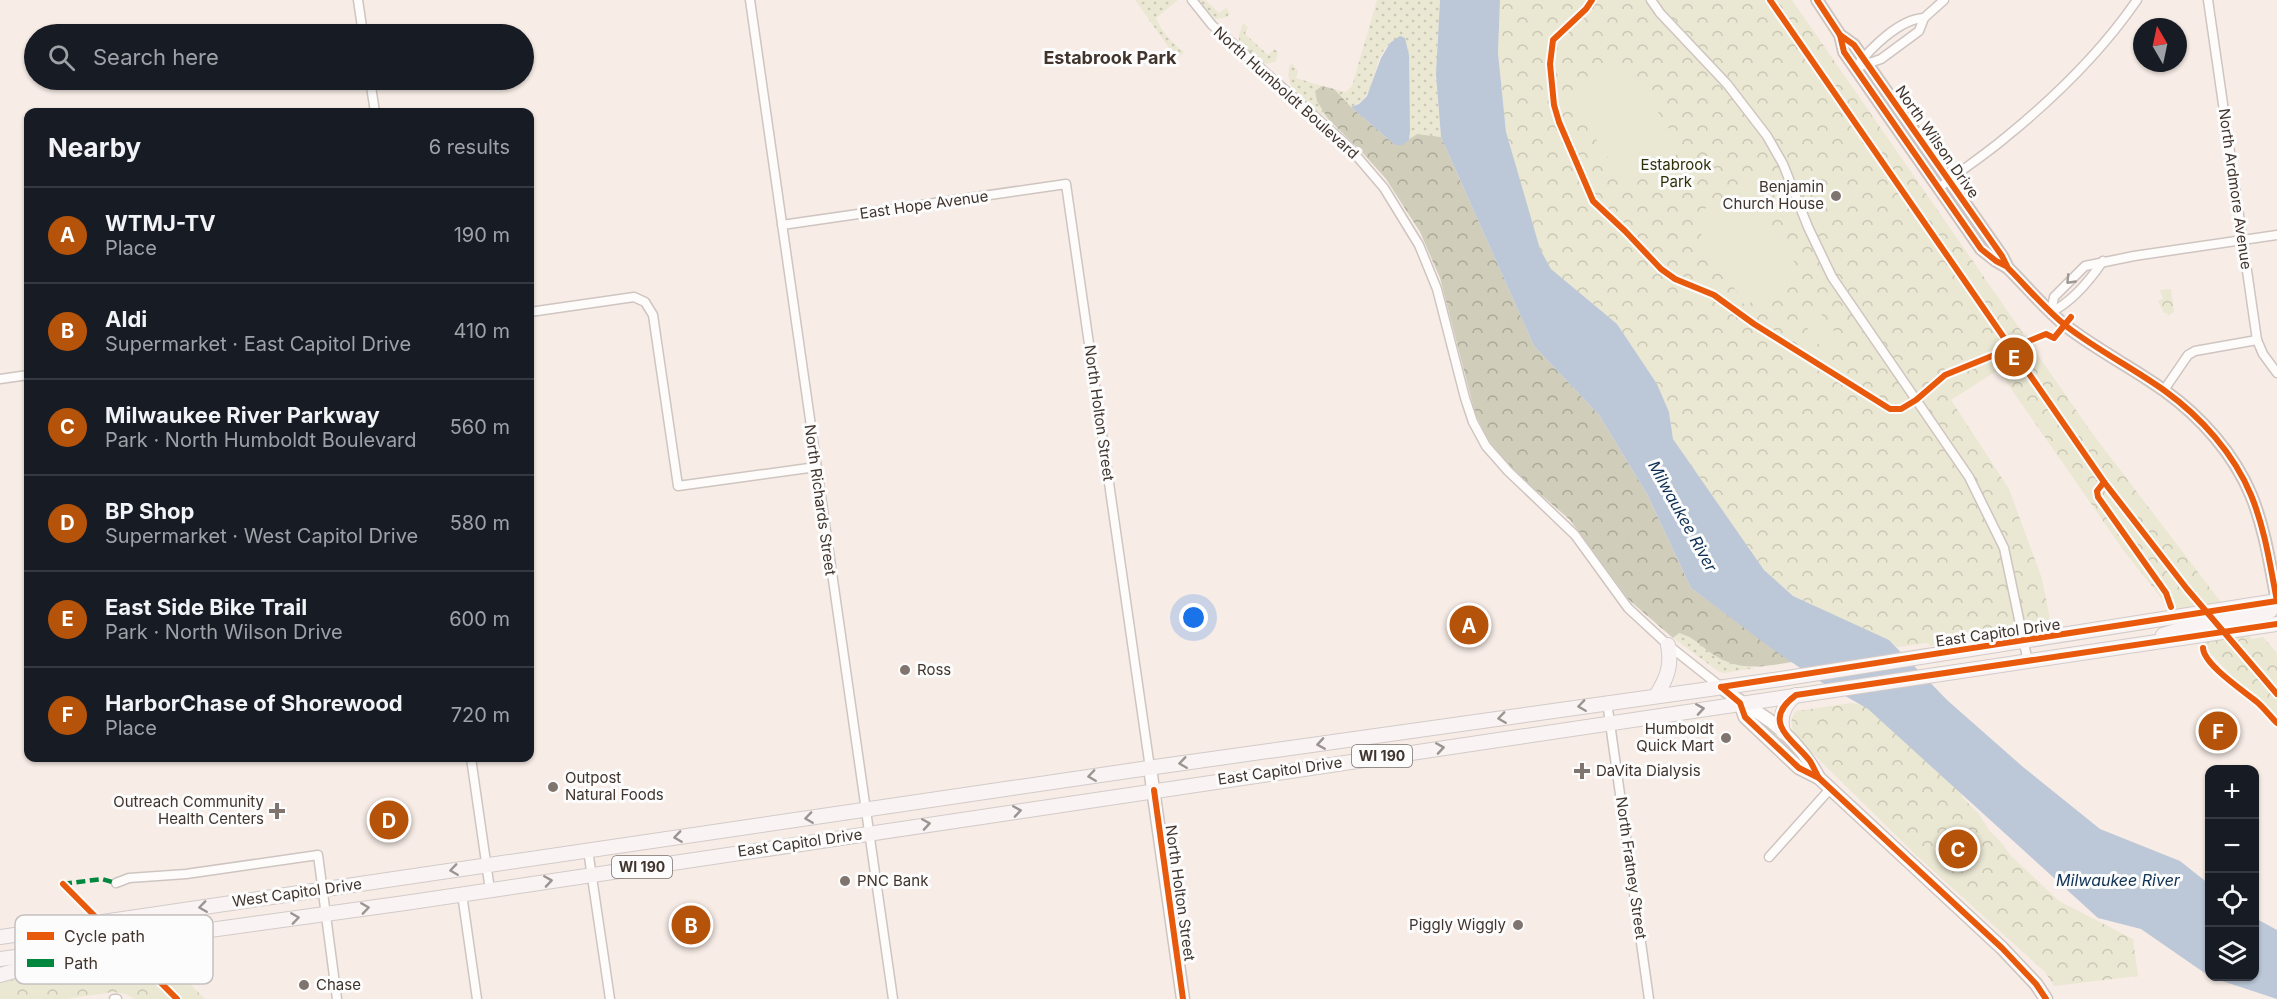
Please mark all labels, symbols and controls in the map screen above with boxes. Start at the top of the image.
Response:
north arrow [2133,18,2187,72]
street label: North Humboldt Boulevard [1210,22,1363,163]
search box [24,24,534,90]
icon: search [45,41,78,74]
text: Search here [93,44,219,70]
district label: Estabrook Park [1043,47,1177,68]
street label: North Wilson Drive [1891,82,1983,202]
street label: North Ardmore Avenue [2215,107,2256,271]
text: Nearby [48,132,141,163]
text: 6 results [429,135,510,159]
park label: Estabrook Park [1640,155,1712,191]
place label: Benjamin Church House [1723,177,1824,213]
street label: East Hope Avenue [859,186,989,223]
marker: Benjamin Church House [1829,189,1843,203]
text: WTMJ-TV [105,210,216,236]
text: A [60,223,75,247]
text: 190 m [454,223,510,247]
text: Place [105,236,157,260]
one-way arrow [2066,273,2077,283]
text: Aldi [105,306,147,332]
text: B [61,319,74,343]
text: 410 m [454,319,510,343]
text: Supermarket · East Capitol Drive [105,332,411,356]
pin: E [1994,334,2034,380]
street label: North Holton Street [1081,344,1118,482]
text: Milwaukee River Parkway [105,402,380,428]
text: C [60,415,75,439]
text: 560 m [450,415,510,439]
street label: North Richards Street [800,423,841,577]
text: Park · North Humboldt Boulevard [105,428,417,452]
water label: Milwaukee River [1644,457,1722,576]
text: BP Shop [105,498,194,524]
text: D [60,511,75,535]
text: 580 m [450,511,510,535]
text: Supermarket · West Capitol Drive [105,524,418,548]
text: East Side Bike Trail [105,594,307,620]
pin: A [1450,602,1488,648]
your location [1179,603,1208,632]
text: E [61,607,74,631]
text: 600 m [449,607,510,631]
street label: East Capitol Drive [1934,614,2061,651]
text: Park · North Wilson Drive [105,620,343,644]
place label: Ross [917,660,951,679]
marker: Ross [898,663,912,677]
text: HarborChase of Shorewood [105,690,403,716]
one-way arrow [1577,699,1587,712]
text: F [62,703,73,727]
text: 720 m [451,703,510,727]
one-way arrow [1696,704,1705,716]
pin: F [2198,708,2238,754]
one-way arrow [1497,711,1506,723]
text: Place [105,716,157,740]
place label: Humboldt Quick Mart [1636,719,1714,755]
marker: Humboldt Quick Mart [1719,731,1733,745]
one-way arrow [1316,737,1325,749]
one-way arrow [1435,742,1444,754]
road number: WI 190 [1352,745,1412,767]
street label: East Capitol Drive [1216,752,1343,789]
one-way arrow [1178,757,1187,769]
place label: DaVita Dialysis [1596,761,1701,780]
marker: DaVita Dialysis [1573,762,1591,780]
map controls [2205,765,2259,981]
button: + [2205,765,2259,819]
place label: Outpost Natural Foods [565,768,664,804]
one-way arrow [1088,770,1097,782]
marker: Outpost Natural Foods [546,780,560,794]
place label: Outreach Community Health Centers [113,792,265,828]
street label: North Fratney Street [1612,795,1651,941]
pin: D [370,798,408,842]
marker: Outreach Community Health Centers [268,802,286,820]
one-way arrow [1013,805,1022,817]
one-way arrow [804,811,813,823]
one-way arrow [922,819,931,831]
button: − [2205,819,2259,873]
street label: East Capitol Drive [736,824,863,861]
street label: North Holton Street [1162,824,1199,962]
pin: C [1938,826,1978,872]
one-way arrow [674,830,683,842]
road number: WI 190 [612,856,672,878]
one-way arrow [450,863,459,875]
water label: Milwaukee River [2056,870,2181,890]
place label: PNC Bank [857,871,929,890]
button: locate [2205,873,2259,927]
street label: West Capitol Drive [231,874,363,911]
marker: PNC Bank [838,874,852,888]
one-way arrow [544,876,553,888]
one-way arrow [198,900,207,912]
one-way arrow [360,902,369,915]
pin: B [672,902,710,948]
one-way arrow [290,912,299,924]
legend [15,915,213,984]
place label: Piggly Wiggly [1409,915,1507,934]
marker: Piggly Wiggly [1511,918,1525,932]
text: Cycle path [64,926,145,946]
button: layers [2205,927,2259,981]
text: Path [64,953,98,973]
place label: Chase [316,975,361,994]
marker: Chase [297,978,311,992]

